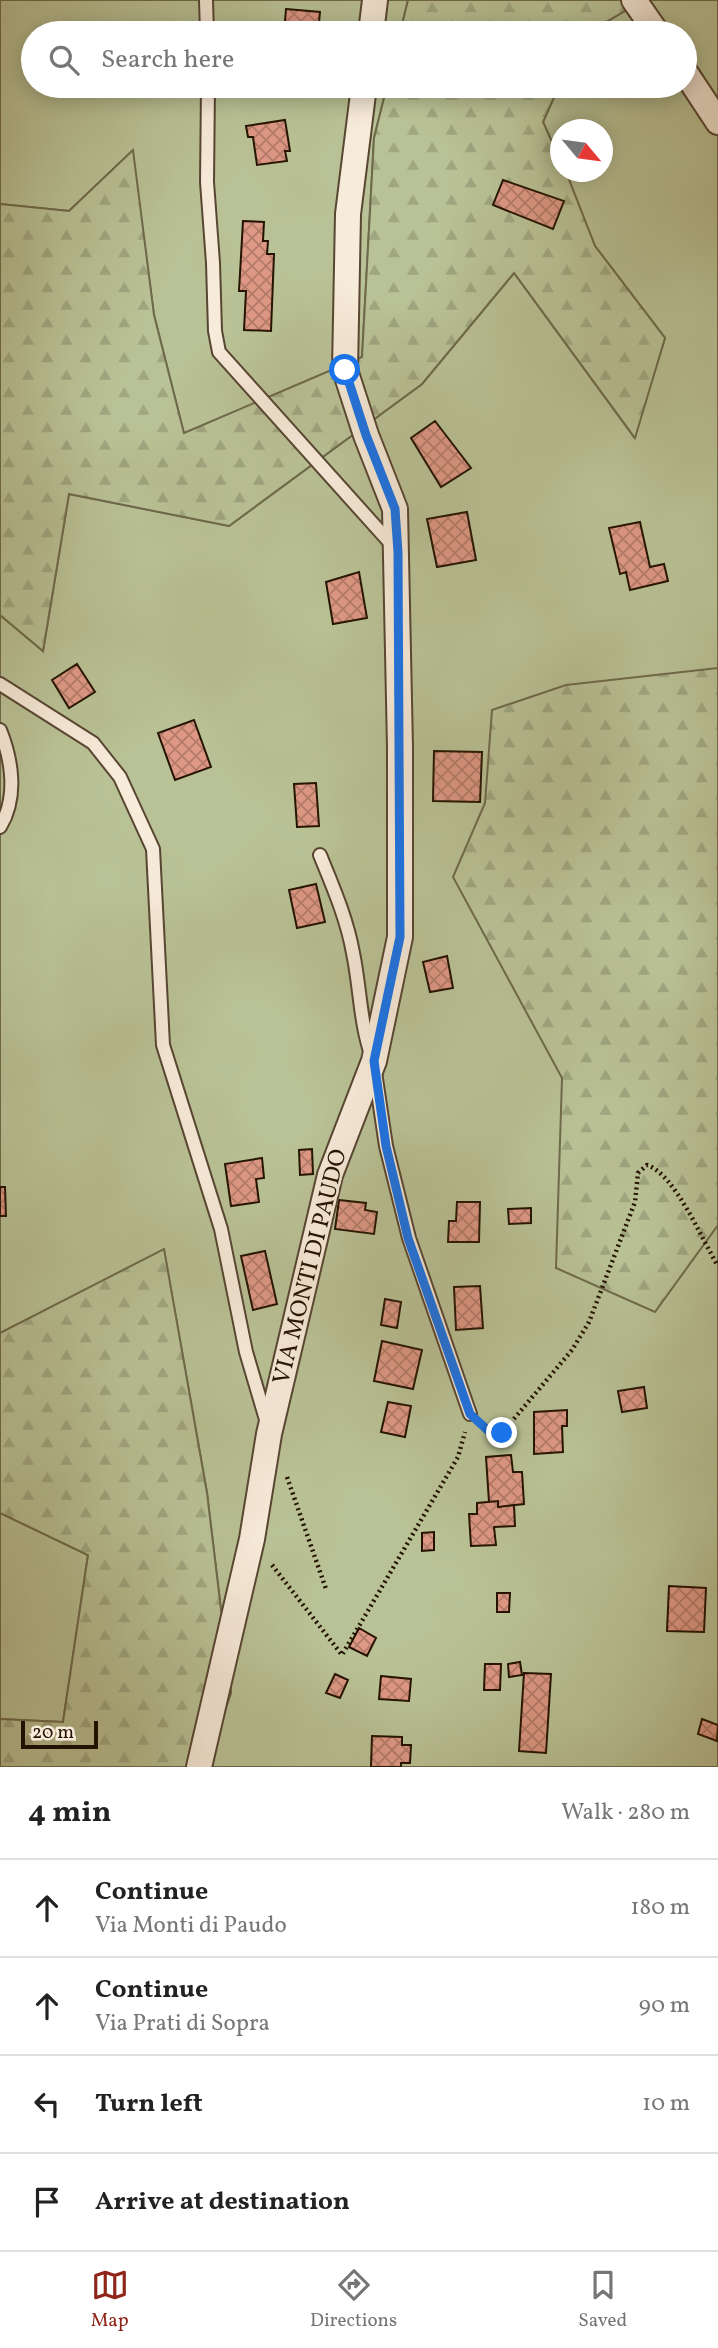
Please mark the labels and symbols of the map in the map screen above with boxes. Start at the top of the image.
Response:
north arrow [550,119,613,182]
route start [329,354,360,385]
street label: VIA MONTI DI PAUDO [265,1146,357,1388]
route end [486,1417,517,1448]
scale bar [21,1718,98,1750]

